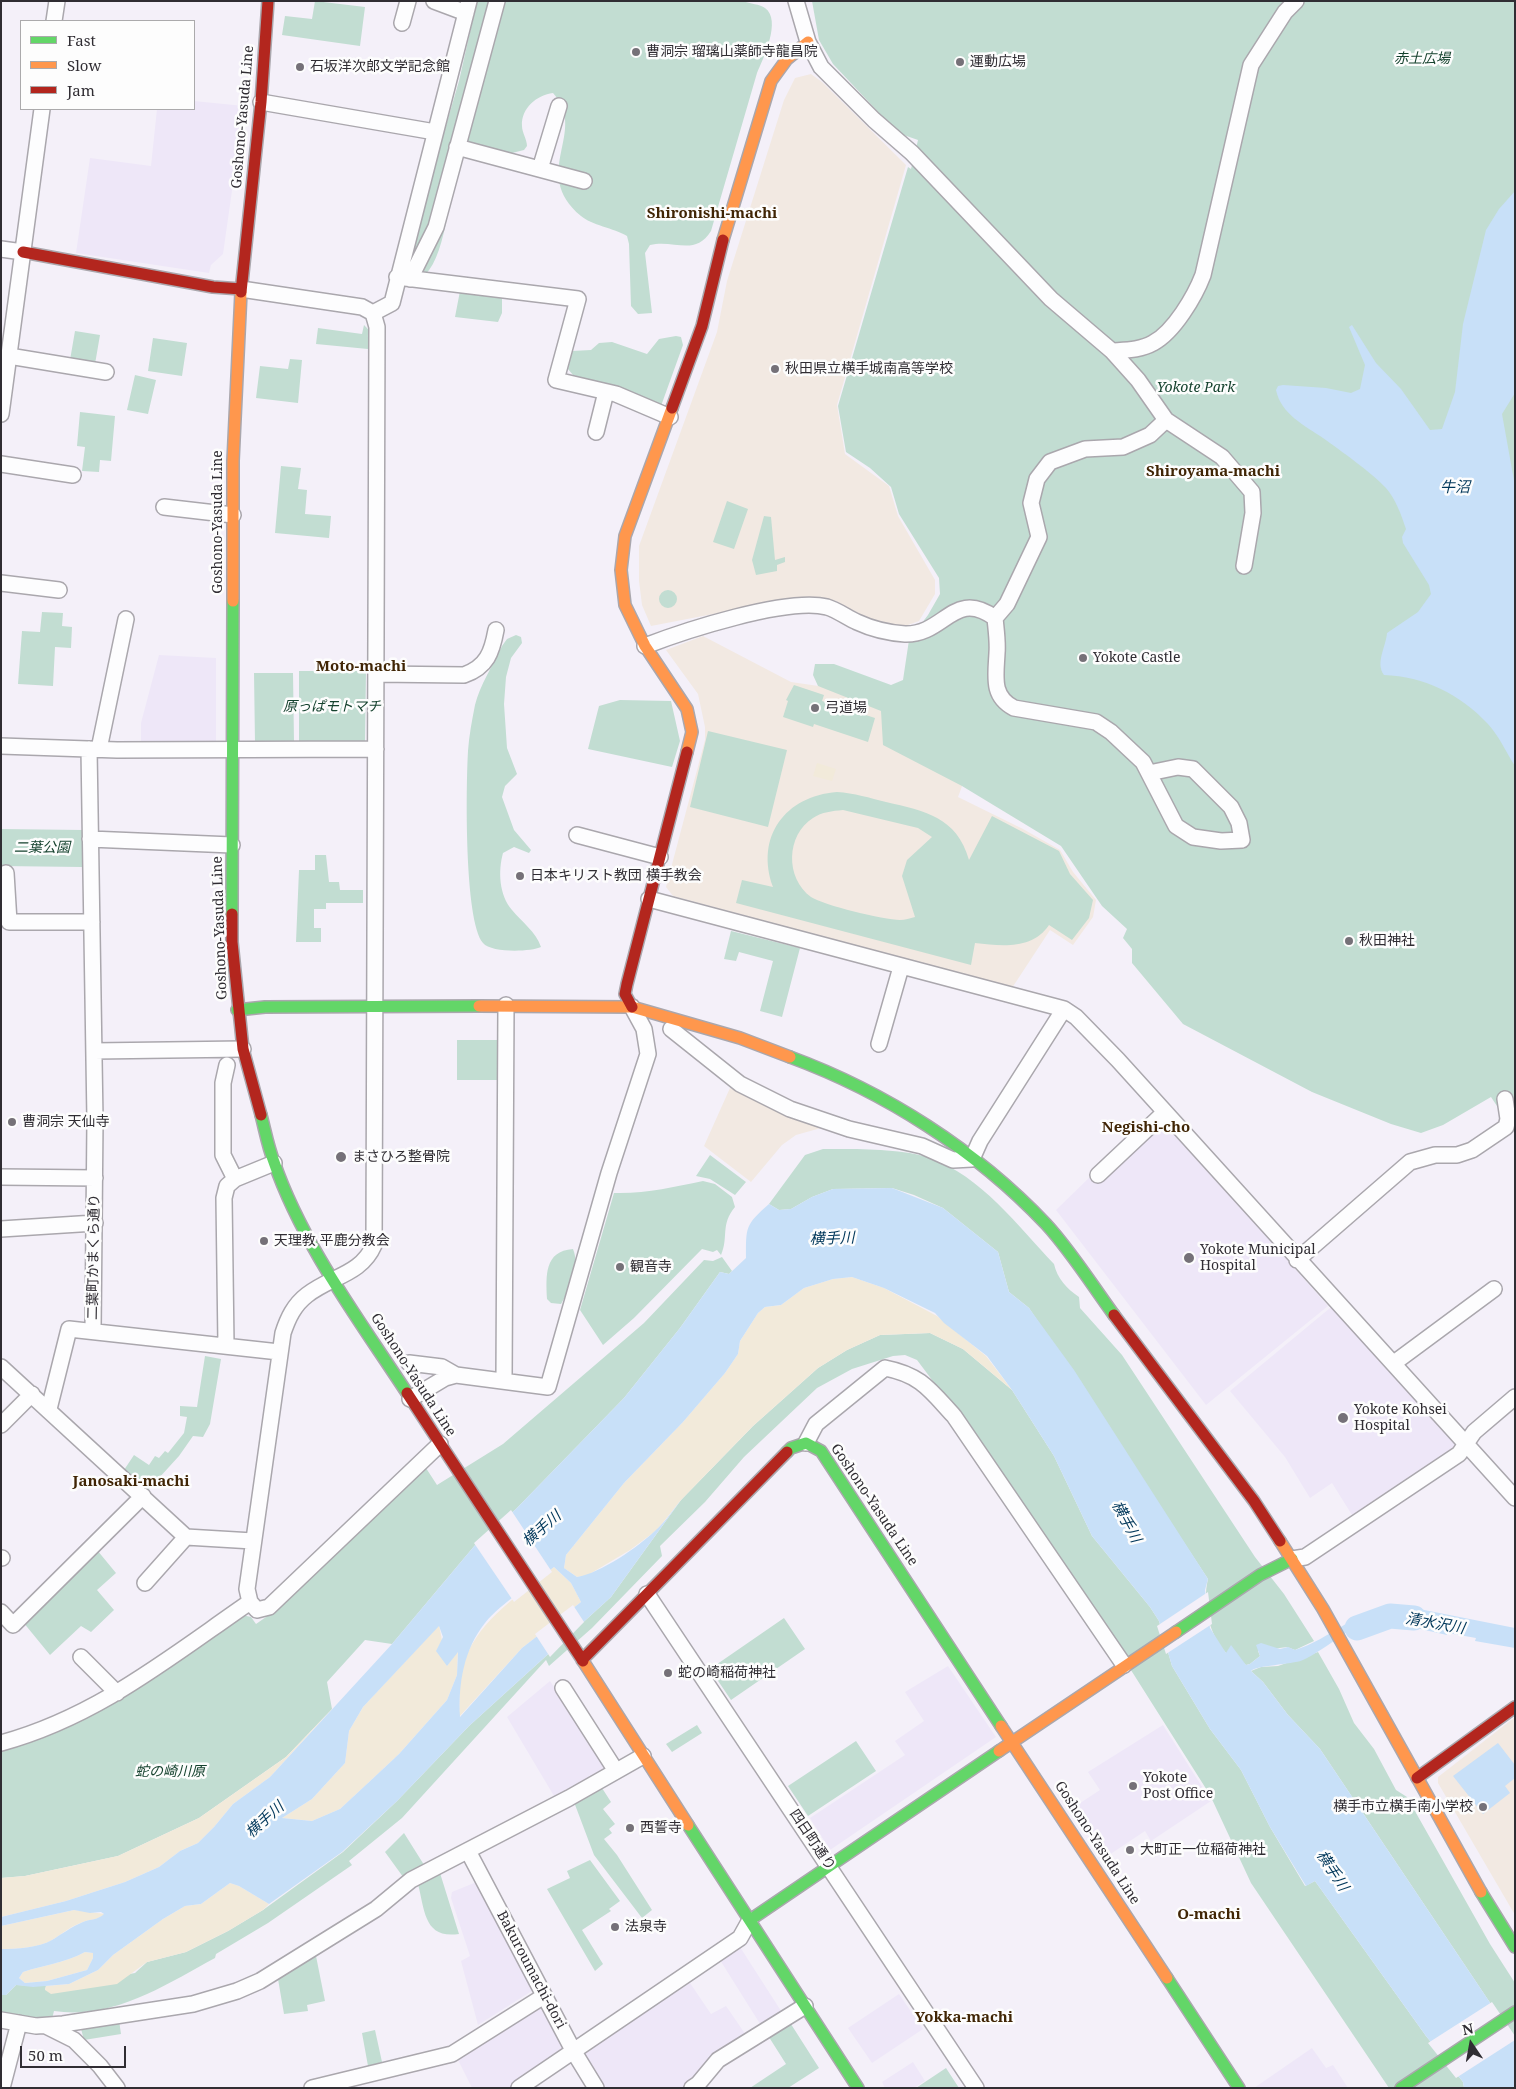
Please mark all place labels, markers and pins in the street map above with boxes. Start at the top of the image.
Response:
place label: 曹洞宗 瑠璃山薬師寺龍昌院 [646,44,818,60]
marker: 曹洞宗 瑠璃山薬師寺龍昌院 [630,46,642,58]
place label: 運動広場 [970,54,1026,70]
marker: 運動広場 [954,56,966,68]
place label: 石坂洋次郎文学記念館 [310,59,450,75]
marker: 石坂洋次郎文学記念館 [294,61,306,73]
place label: 秋田県立横手城南高等学校 [785,361,953,377]
marker: 秋田県立横手城南高等学校 [769,363,781,375]
place label: Yokote Castle [1093,650,1180,666]
marker: Yokote Castle [1077,652,1089,664]
place label: 弓道場 [825,700,867,716]
marker: 弓道場 [809,702,821,714]
place label: 日本キリスト教団 横手教会 [530,868,702,884]
marker: 日本キリスト教団 横手教会 [514,870,526,882]
place label: 秋田神社 [1359,933,1415,949]
marker: 秋田神社 [1343,935,1355,947]
place label: 曹洞宗 天仙寺 [22,1114,110,1130]
marker: 曹洞宗 天仙寺 [6,1116,18,1128]
place label: まさひろ整骨院 [352,1149,450,1165]
marker: まさひろ整骨院 [334,1150,348,1164]
place label: 天理教 平鹿分教会 [274,1233,390,1249]
marker: 天理教 平鹿分教会 [258,1235,270,1247]
place label: Yokote Municipal Hospital [1200,1242,1316,1274]
marker: Yokote Municipal Hospital [1182,1251,1196,1265]
place label: 観音寺 [630,1259,672,1275]
marker: 観音寺 [614,1261,626,1273]
place label: Yokote Kohsei Hospital [1354,1402,1447,1434]
marker: Yokote Kohsei Hospital [1336,1411,1350,1425]
place label: 蛇の崎稲荷神社 [678,1665,776,1681]
marker: 蛇の崎稲荷神社 [662,1667,674,1679]
place label: Yokote Post Office [1143,1770,1213,1802]
marker: Yokote Post Office [1127,1780,1139,1792]
place label: 横手市立横手南小学校 [1333,1799,1473,1815]
marker: 横手市立横手南小学校 [1477,1801,1489,1813]
place label: 西誓寺 [640,1820,682,1836]
marker: 西誓寺 [624,1822,636,1834]
place label: 大町正一位稲荷神社 [1140,1842,1266,1858]
marker: 大町正一位稲荷神社 [1124,1844,1136,1856]
place label: 法泉寺 [625,1919,667,1935]
marker: 法泉寺 [609,1921,621,1933]

